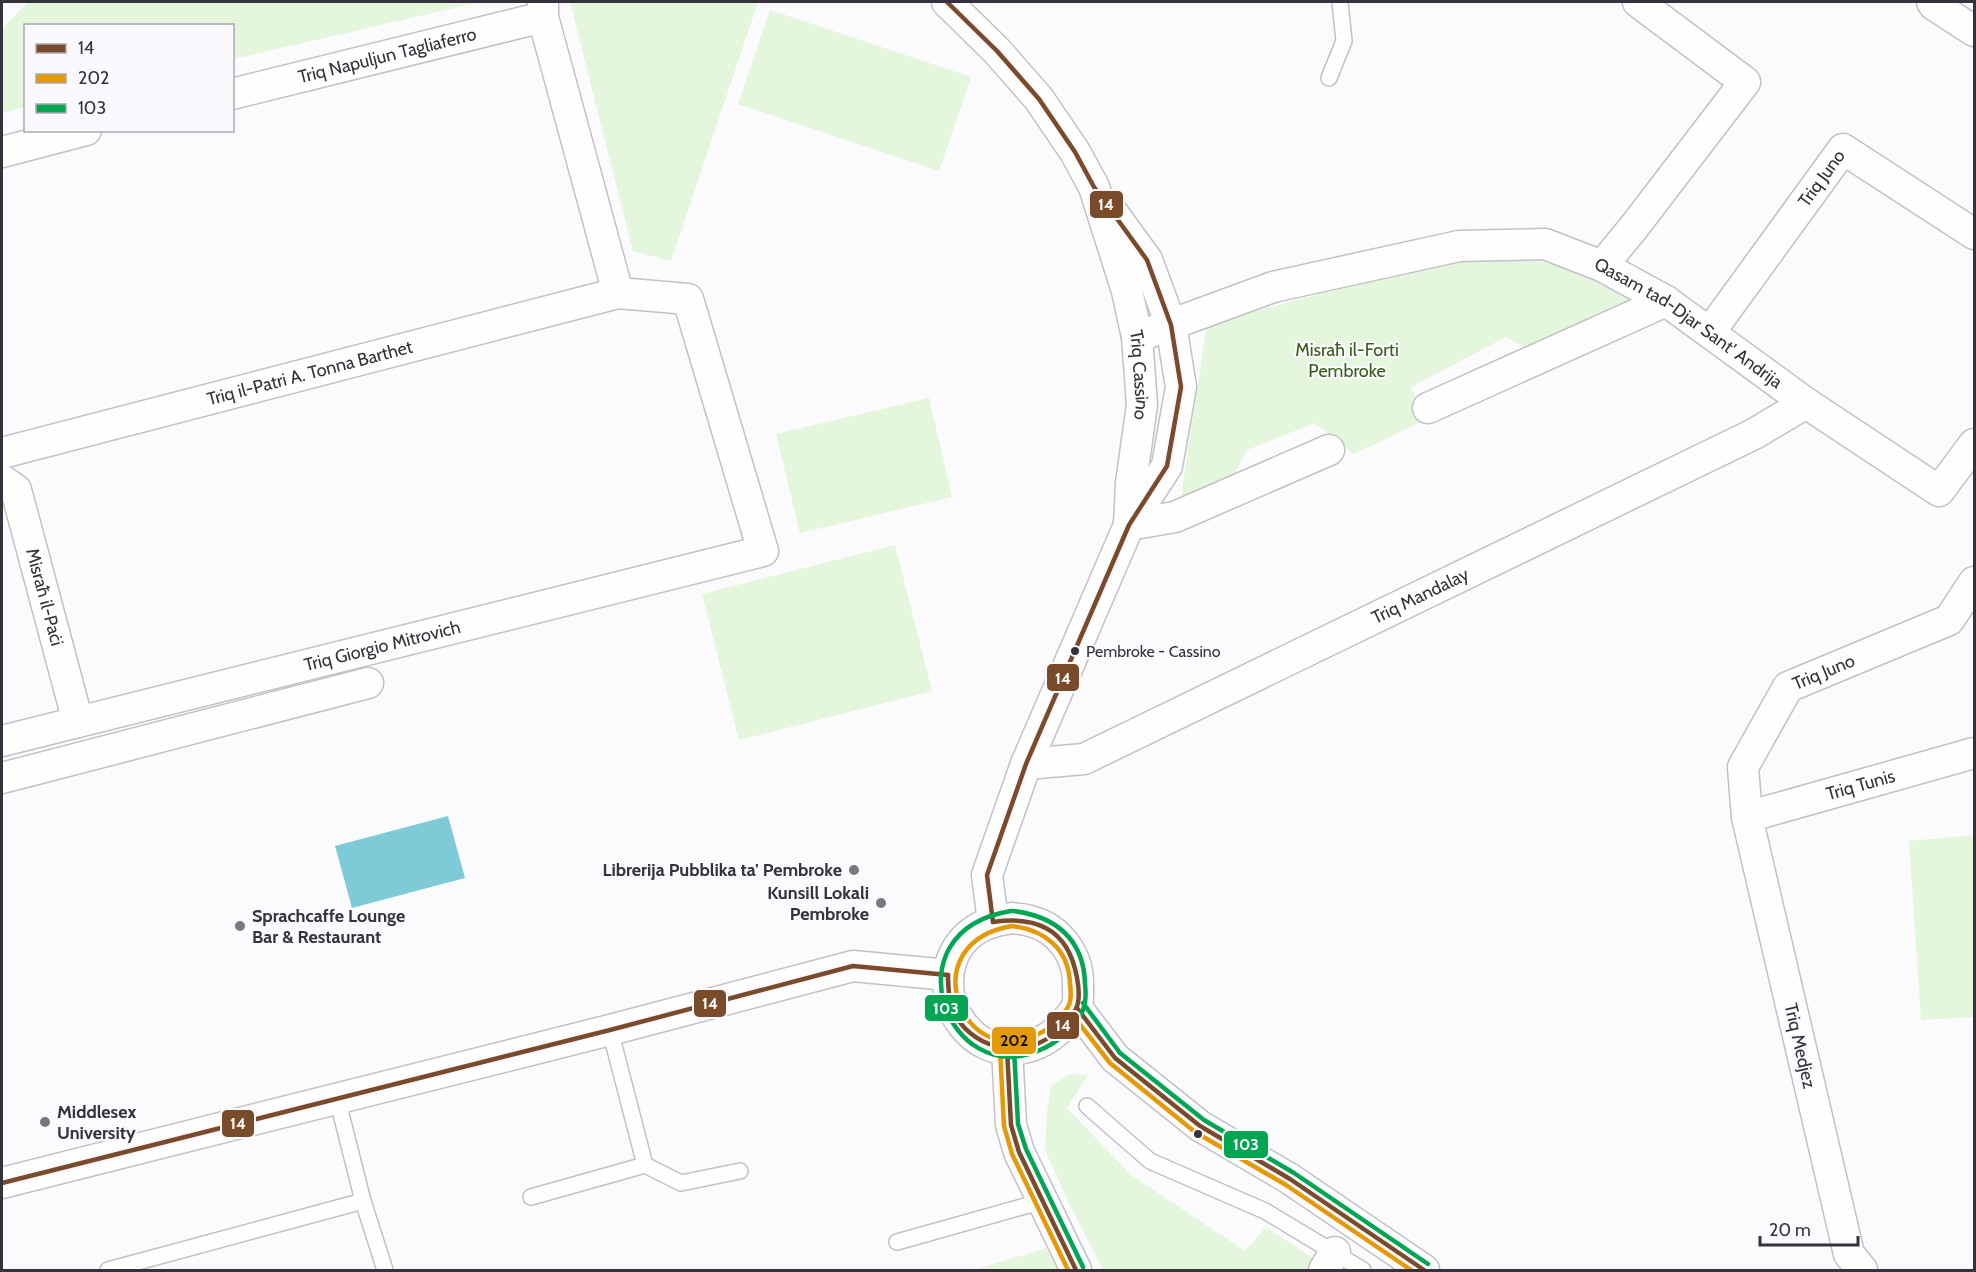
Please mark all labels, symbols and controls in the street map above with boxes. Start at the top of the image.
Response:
street label: Triq Napuljun Tagliaferro [296,23,479,88]
legend [24,24,234,132]
text: 14 [78,37,94,59]
text: 202 [78,67,109,89]
text: 103 [78,97,106,119]
street label: Triq Juno [1794,145,1850,211]
line badge: 14 [1089,190,1124,219]
text: 14 [1098,195,1114,214]
street label: Qasam tad-Djar Sant' Andrija [1591,253,1787,393]
street label: Triq Cassino [1125,328,1154,421]
street label: Triq il-Patri A. Tonna Barthet [205,336,415,410]
park label: Misraħ il-Forti Pembroke [1295,339,1399,382]
street label: Misraħ il-Paċi [21,546,68,648]
street label: Triq Mandalay [1368,563,1472,629]
street label: Triq Giorgio Mitrovich [302,616,463,676]
place label: Pembroke - Cassino [1086,642,1221,661]
marker: Pembroke - Cassino [1069,645,1081,657]
street label: Triq Juno [1789,649,1858,695]
line badge: 14 [1046,663,1080,692]
text: 14 [1055,669,1071,688]
street label: Triq Tunis [1824,765,1897,805]
place label: Librerija Pubblika ta' Pembroke [602,859,842,881]
marker: Librerija Pubblika ta' Pembroke [847,863,861,877]
place label: Kunsill Lokali Pembroke [767,882,869,925]
marker: Kunsill Lokali Pembroke [874,896,888,910]
place label: Sprachcaffe Lounge Bar & Restaurant [252,905,405,948]
marker: Sprachcaffe Lounge Bar & Restaurant [233,919,247,933]
line badge: 14 [693,989,727,1018]
text: 14 [702,994,718,1013]
line badge: 103 [924,994,969,1022]
text: 103 [933,999,959,1018]
street label: Triq Medjez [1780,1001,1821,1091]
line badge: 14 [1046,1011,1080,1040]
text: 14 [1055,1016,1071,1035]
line badge: 202 [991,1026,1037,1055]
text: 202 [1000,1031,1028,1050]
place label: Middlesex University [57,1101,136,1144]
line badge: 14 [221,1109,255,1138]
text: 14 [230,1114,246,1133]
marker: Middlesex University [38,1115,52,1129]
unlabelled marker [1192,1128,1204,1140]
line badge: 103 [1223,1130,1269,1159]
text: 103 [1233,1135,1259,1154]
scale bar [1760,1209,1858,1247]
text: 20 m [1769,1219,1811,1241]

